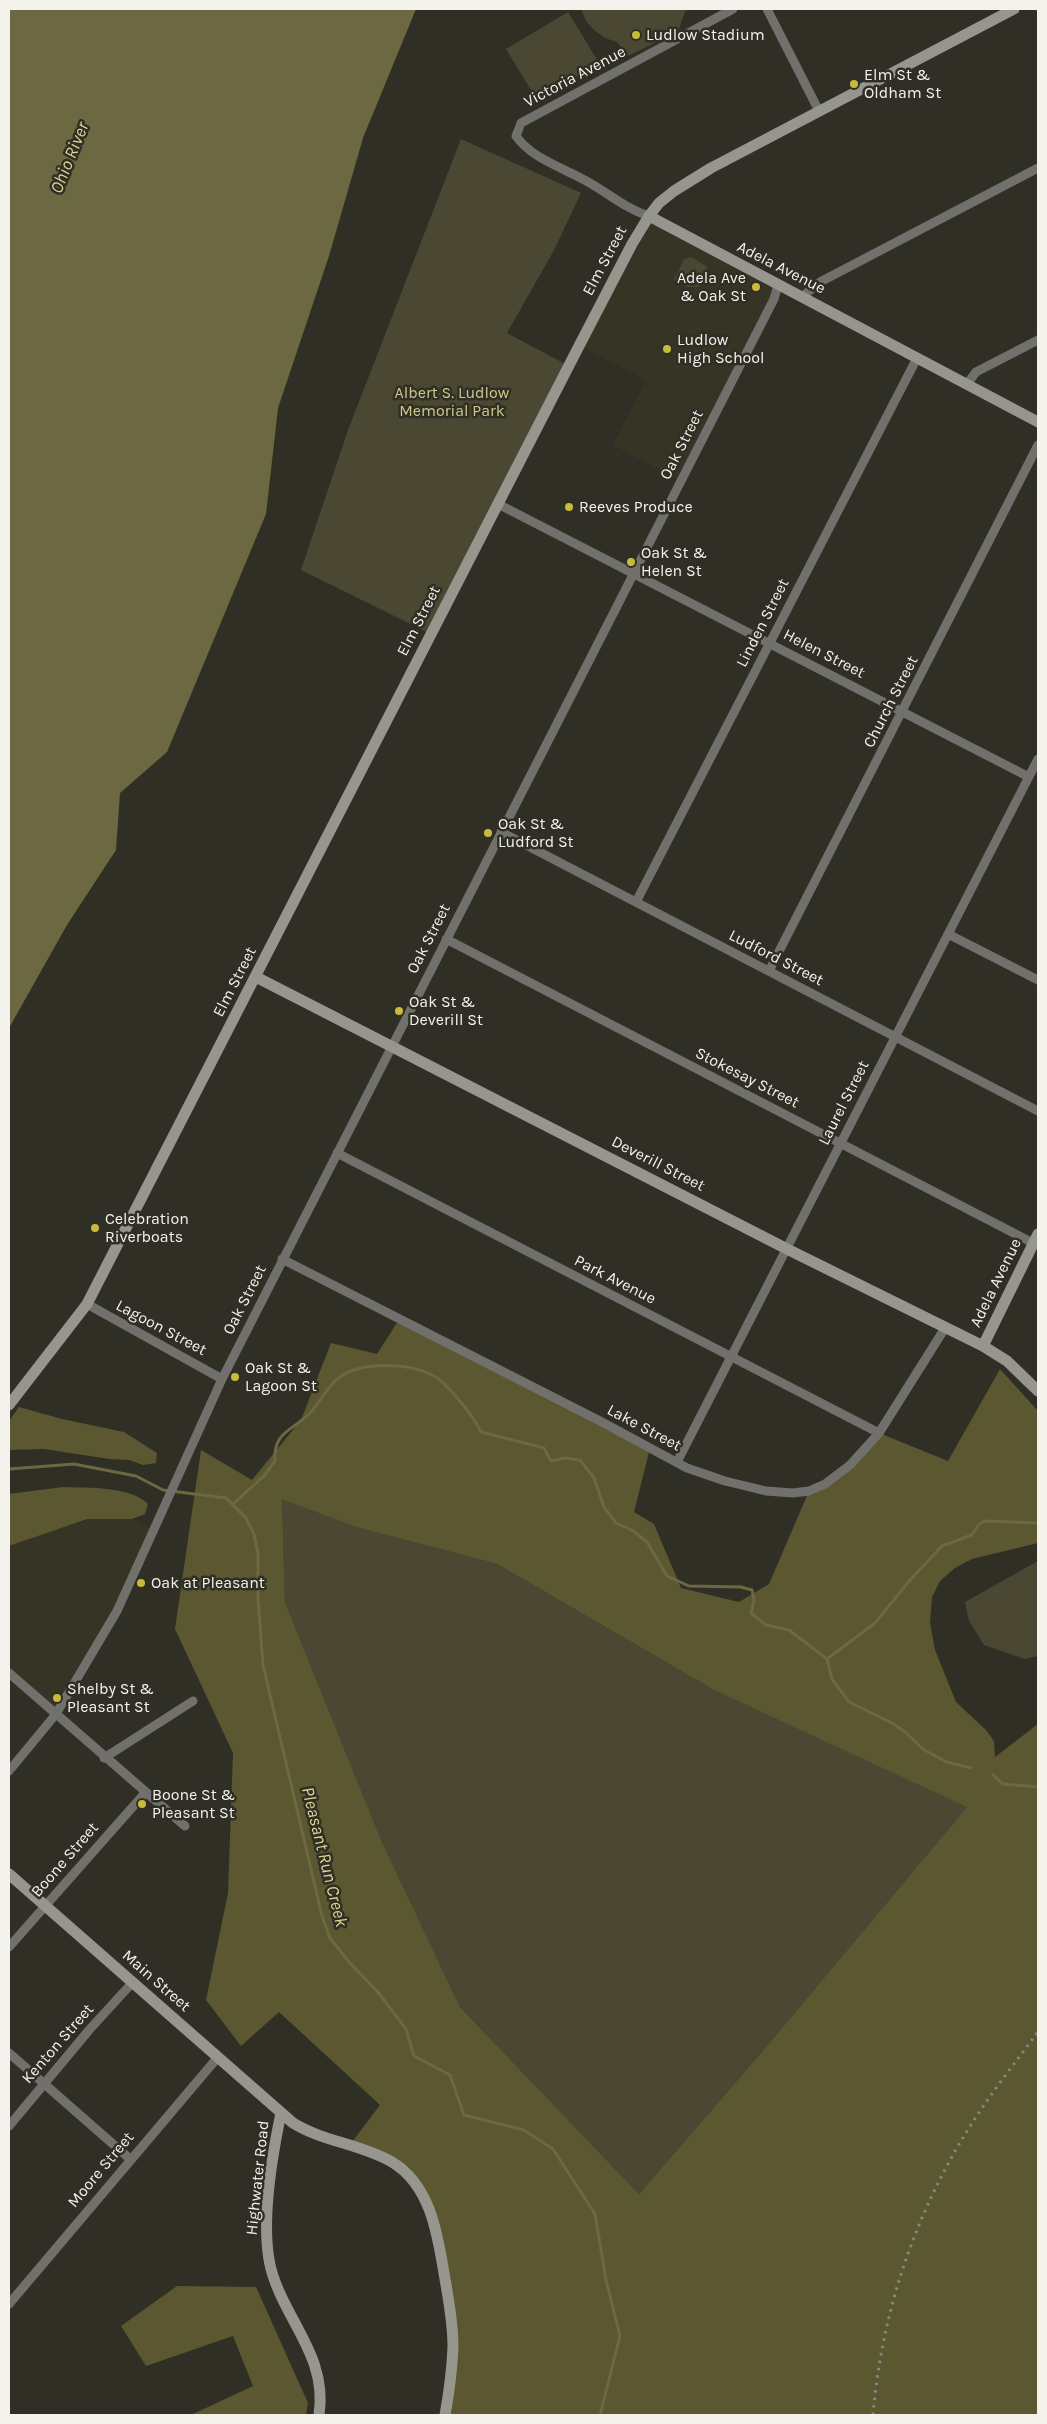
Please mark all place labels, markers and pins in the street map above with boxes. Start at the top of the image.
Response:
place label: Ludlow Stadium [646,25,765,45]
marker: Ludlow Stadium [630,29,642,41]
place label: Elm St & Oldham St [864,65,941,103]
marker: Elm St & Oldham St [848,78,860,90]
place label: Adela Ave & Oak St [677,268,746,306]
marker: Adela Ave & Oak St [750,281,762,293]
place label: Ludlow High School [677,330,765,368]
marker: Ludlow High School [661,343,673,355]
place label: Reeves Produce [579,497,693,517]
marker: Reeves Produce [563,501,575,513]
place label: Oak St & Helen St [641,543,707,581]
marker: Oak St & Helen St [625,556,637,568]
place label: Oak St & Ludford St [498,814,574,852]
marker: Oak St & Ludford St [482,827,494,839]
place label: Oak St & Deverill St [409,992,483,1030]
marker: Oak St & Deverill St [393,1005,405,1017]
place label: Celebration Riverboats [105,1209,189,1247]
marker: Celebration Riverboats [89,1222,101,1234]
place label: Oak St & Lagoon St [245,1358,317,1396]
marker: Oak St & Lagoon St [229,1371,241,1383]
place label: Oak at Pleasant [151,1573,265,1593]
marker: Oak at Pleasant [135,1577,147,1589]
place label: Shelby St & Pleasant St [67,1679,154,1717]
marker: Shelby St & Pleasant St [51,1692,63,1704]
place label: Boone St & Pleasant St [152,1785,235,1823]
marker: Boone St & Pleasant St [136,1798,148,1810]

